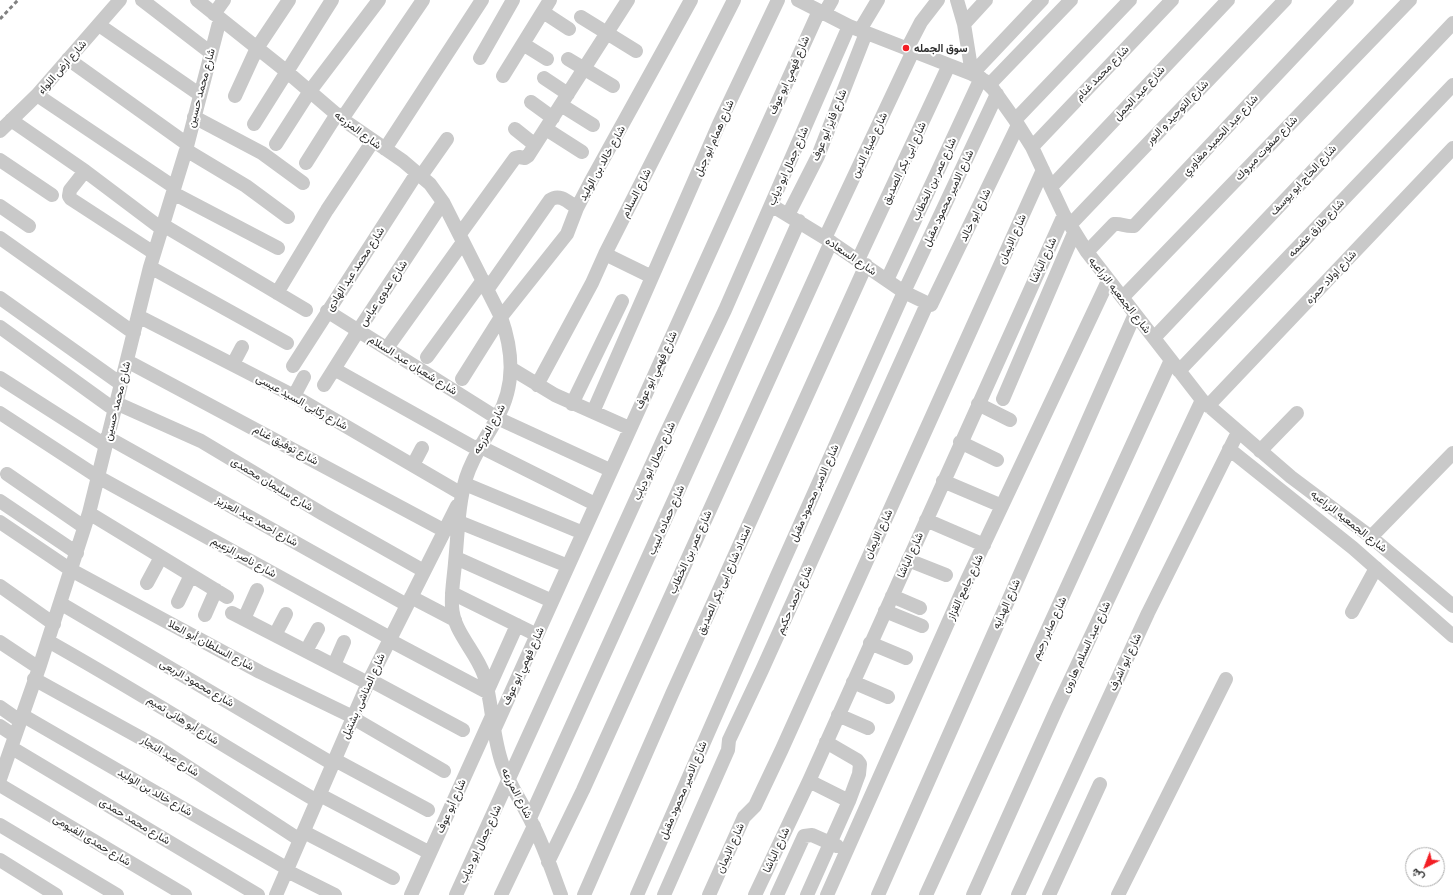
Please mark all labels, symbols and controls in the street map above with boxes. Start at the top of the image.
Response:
street label: شارع فهمي ابو عوف [766,34,812,116]
street label: شارع ارض اللواء [35,37,89,97]
place label: سوق الجمله [914,41,967,55]
marker: سوق الجمله [901,43,911,53]
street label: شارع محمد غنام [1072,43,1132,103]
street label: شارع محمد حسين [184,47,218,129]
street label: شارع عيد الجمل [1110,63,1168,123]
street label: شارع التوحيد و النور [1143,77,1211,147]
street label: شارع فايز ابو عوف [809,87,849,163]
street label: شارع عبد الحميد مغاوري [1179,92,1261,178]
street label: شارع همام ابو جبل [691,98,737,178]
street label: شارع المزرعه [332,108,384,152]
street label: شارع ضياء الدين [848,110,890,180]
street label: شارع صفوت مبروك [1232,113,1300,183]
street label: شارع ابى بكر الصديق [879,120,929,206]
street label: شارع خالد بن الوليد [576,123,628,203]
street label: شارع جمال ابو دياب [765,124,811,208]
street label: شارع عمر بن الخطاب [909,135,959,223]
street label: شارع الحاج ابو يوسف [1267,142,1339,218]
street label: شارع الامير محمود مقبل [920,147,976,249]
street label: شارع السلام [618,166,654,220]
street label: شارع ابو خالد [957,186,993,244]
street label: شارع طارق عضمه [1285,196,1347,260]
street label: شارع الايمان [995,212,1029,266]
street label: شارع محمد عبد الهادى [323,224,387,314]
street label: شارع السعاده [823,234,879,278]
street label: شارع الباشا [1027,235,1059,285]
street label: شارع اولاد حمزه [1303,248,1359,306]
street label: شارع الجمعيه الزراعيه [1086,254,1154,336]
street label: شارع عدوى عباس [356,257,410,329]
street label: شارع فهمي ابو عوف [632,329,680,411]
street label: شارع شعبان عبد السلام [366,332,460,398]
street label: شارع محمد حسين [101,360,133,442]
street label: شارع ركابى السيد عيسى [254,371,350,433]
street label: شارع المزرعه [470,402,508,456]
street label: شارع جمال ابو دياب [630,420,678,502]
street label: شارع توفيق غنام [251,422,321,468]
street label: شارع الامير محمود مقبل [787,442,841,544]
street label: شارع سليمان محمدى [229,454,315,514]
street label: شارع حماده لبيب [645,483,687,557]
street label: شارع الجمعيه الزراعيه [1308,487,1390,555]
street label: شارع احمد عبد العزيز [214,493,300,549]
street label: شارع الايمان [861,507,895,561]
street label: شارع عمر بن الخطاب [666,508,714,596]
street label: امتداد شارع ابى بكر الصديق [694,523,754,637]
street label: شارع الباشا [894,530,926,580]
street label: شارع ناصر الزعيم [209,534,279,580]
street label: شارع جامع القزاز [944,552,986,622]
street label: شارع احمد حكيم [773,564,815,636]
street label: شارع الهدايه [989,577,1023,631]
street label: شارع صابر رحيم [1029,594,1069,662]
street label: شارع عبد السلام هارون [1059,599,1113,695]
street label: شارع السلطان أبو العلا [166,617,256,673]
street label: شارع فهمي ابو عوف [499,625,547,707]
street label: شارع ابو اشرف [1106,631,1144,693]
street label: شارع المناشى, بشتيل [338,651,388,741]
street label: شارع محمود الربعى [158,656,236,710]
street label: شارع أبو هانى تميم [145,693,221,747]
street label: شارع عيد النجار [138,733,202,779]
street label: شارع الامير محمود مقبل [656,739,710,841]
street label: شارع خالد بن الوليد [115,765,195,819]
street label: شارع المزرعه [499,765,535,821]
street label: شارع أبو عوف [433,777,469,835]
street label: شارع محمد حمدى [97,795,173,847]
street label: شارع جمال ابو دياب [456,803,504,885]
street label: شارع حمدى الفيومى [51,812,133,868]
street label: شارع الايمان [713,821,747,875]
street label: شارع الباشا [760,825,792,875]
north arrow [1405,847,1445,887]
text: ش [1409,866,1427,884]

